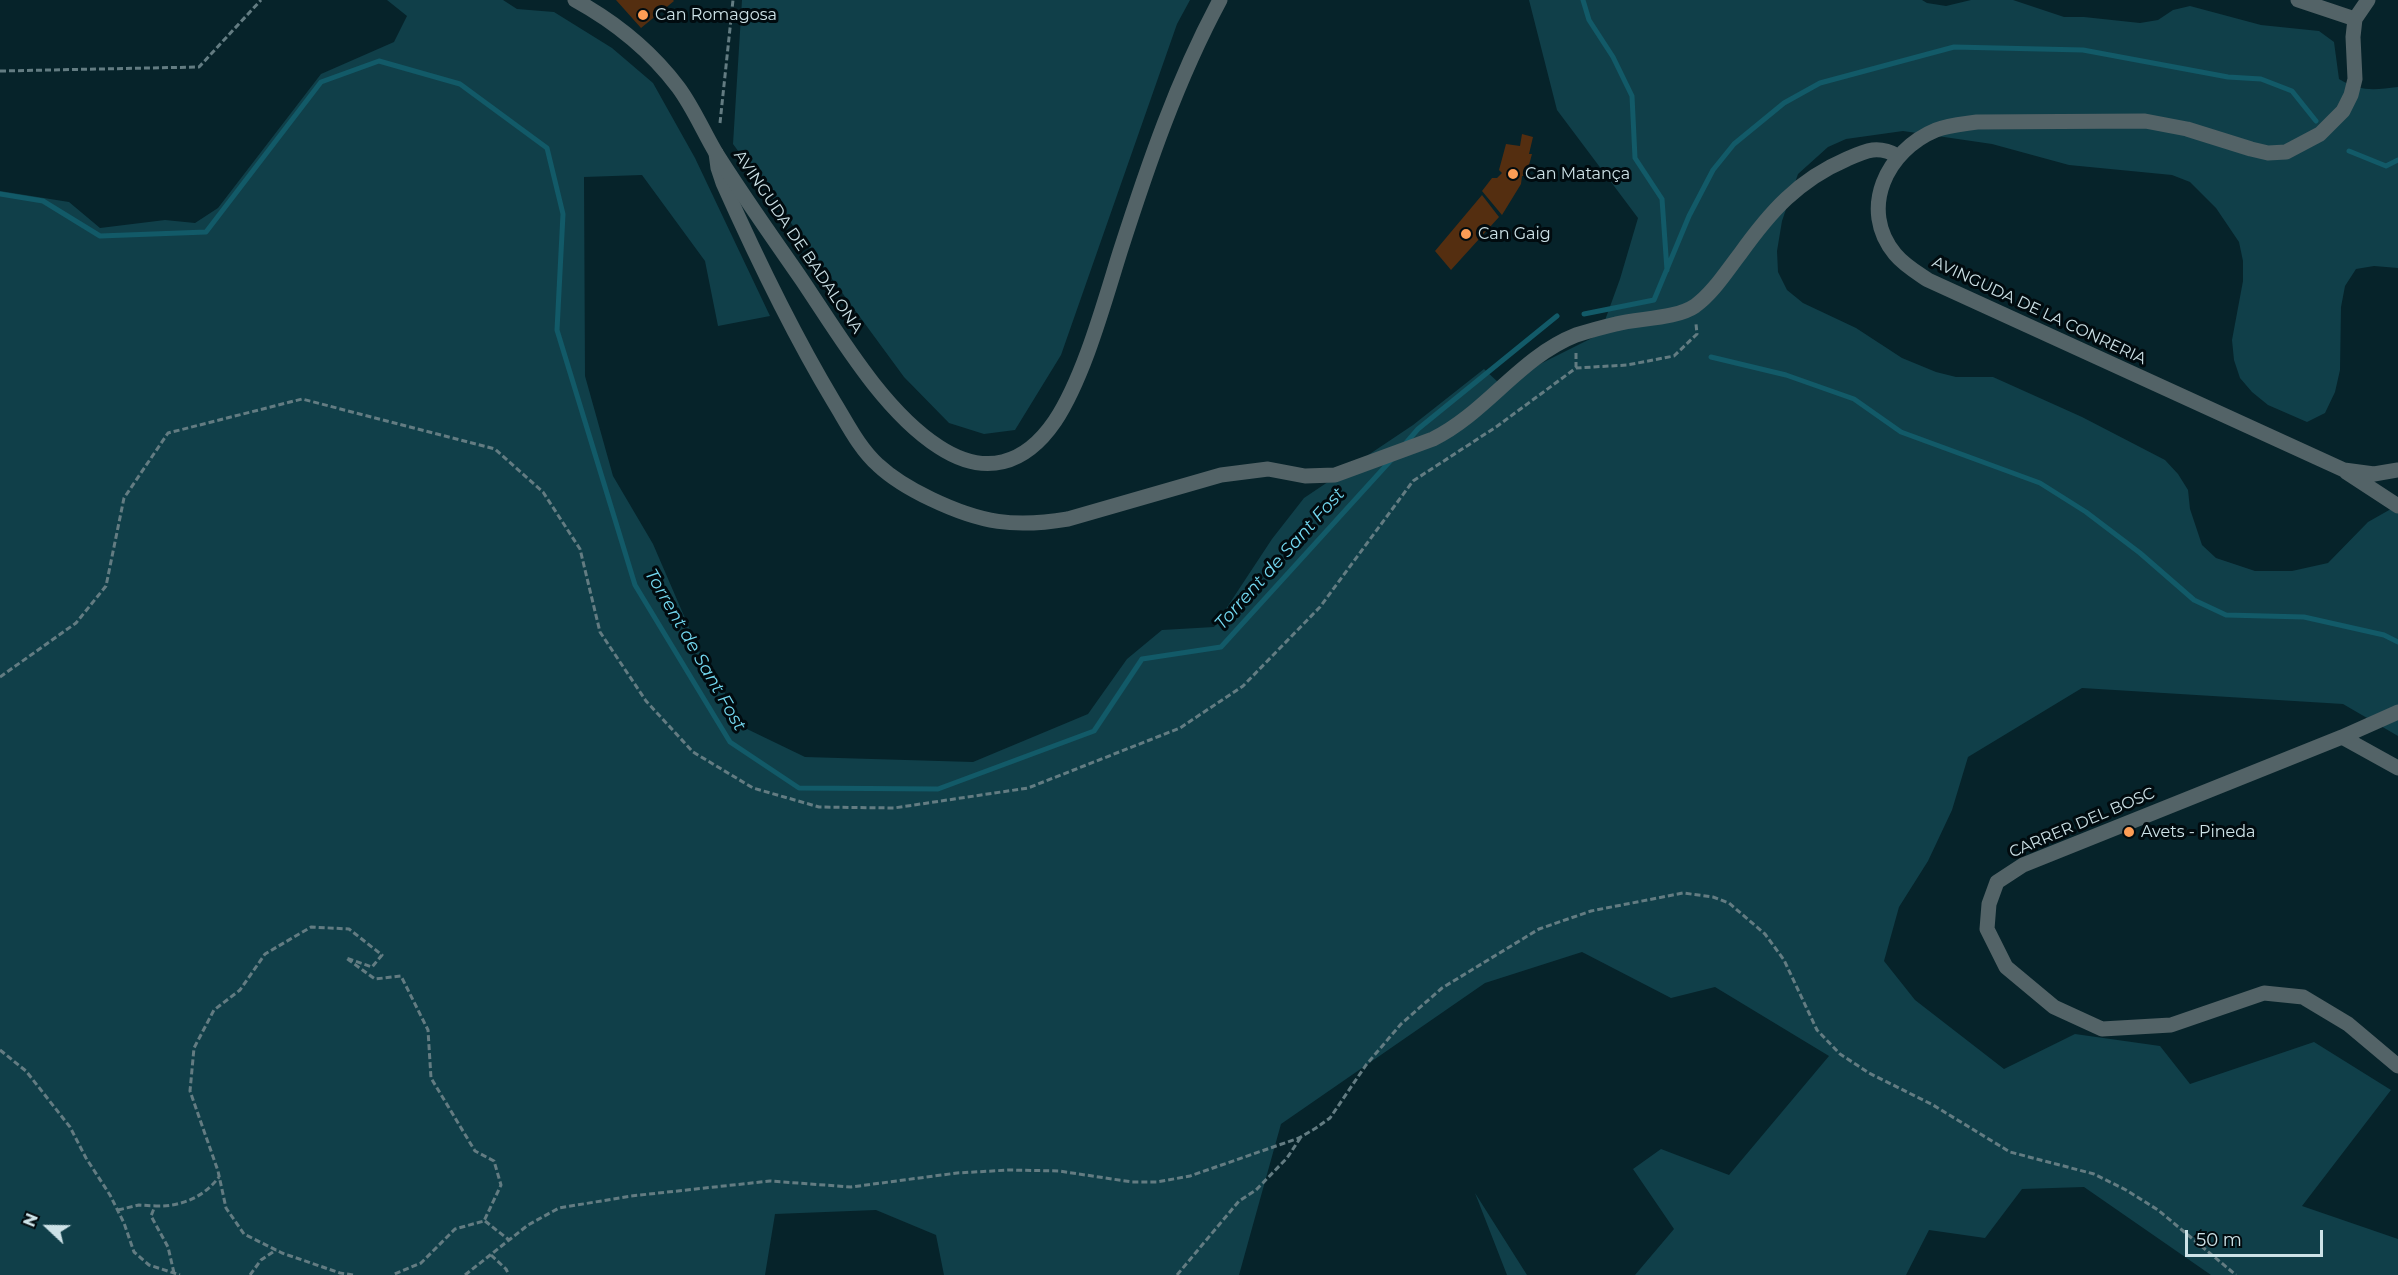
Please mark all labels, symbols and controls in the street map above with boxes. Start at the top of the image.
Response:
place label: Can Romagosa [655,5,777,25]
marker: Can Romagosa [636,8,650,22]
street label: AVINGUDA DE BADALONA [729,147,867,337]
place label: Can Matança [1525,164,1630,184]
marker: Can Matança [1506,167,1520,181]
place label: Can Gaig [1478,224,1551,244]
marker: Can Gaig [1459,227,1473,241]
street label: AVINGUDA DE LA CONRERIA [1929,253,2149,369]
water label: Torrent de Sant Fost [1211,484,1349,634]
water label: Torrent de Sant Fost [640,565,750,735]
street label: CARRER DEL BOSC [2006,784,2158,862]
place label: Avets - Pineda [2141,822,2256,842]
marker: Avets - Pineda [2122,825,2136,839]
north arrow [18,1197,78,1257]
text: N [20,1211,42,1230]
scale bar [2188,1218,2326,1256]
text: 50 m [2196,1229,2242,1251]

